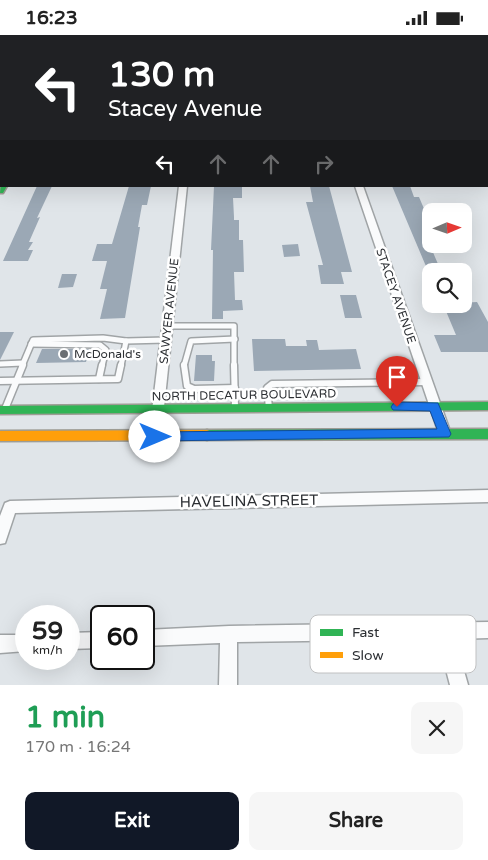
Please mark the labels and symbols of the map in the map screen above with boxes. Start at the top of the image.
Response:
north arrow [422,203,472,253]
street label: STACEY AVENUE [373,246,419,346]
street label: SAWYER AVENUE [156,257,182,365]
place label: McDonald's [74,347,141,361]
marker: McDonald's [58,348,70,360]
pin [376,356,418,407]
street label: NORTH DECATUR BOULEVARD [152,386,336,404]
position arrow [128,410,180,462]
street label: HAVELINA STREET [180,491,318,511]
speed limit sign: 60 [90,605,155,670]
legend [310,615,476,673]
text: Fast [352,624,380,641]
text: Slow [352,647,384,664]

